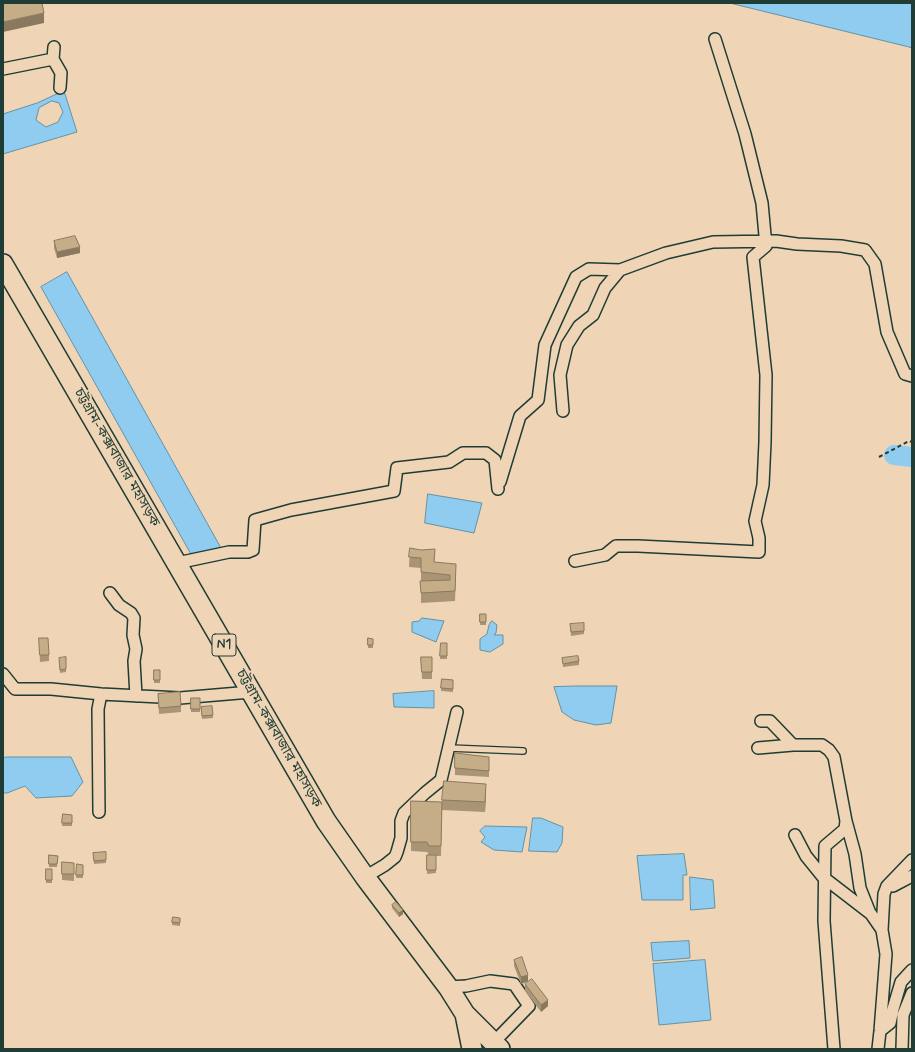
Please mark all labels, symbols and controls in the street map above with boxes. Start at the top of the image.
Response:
street label: চট্টগ্রাম-কক্সবাজার মহাসড়ক [69,386,163,530]
road number: N1 [212,634,236,656]
street label: চট্টগ্রাম-কক্সবাজার মহাসড়ক [231,667,325,811]

